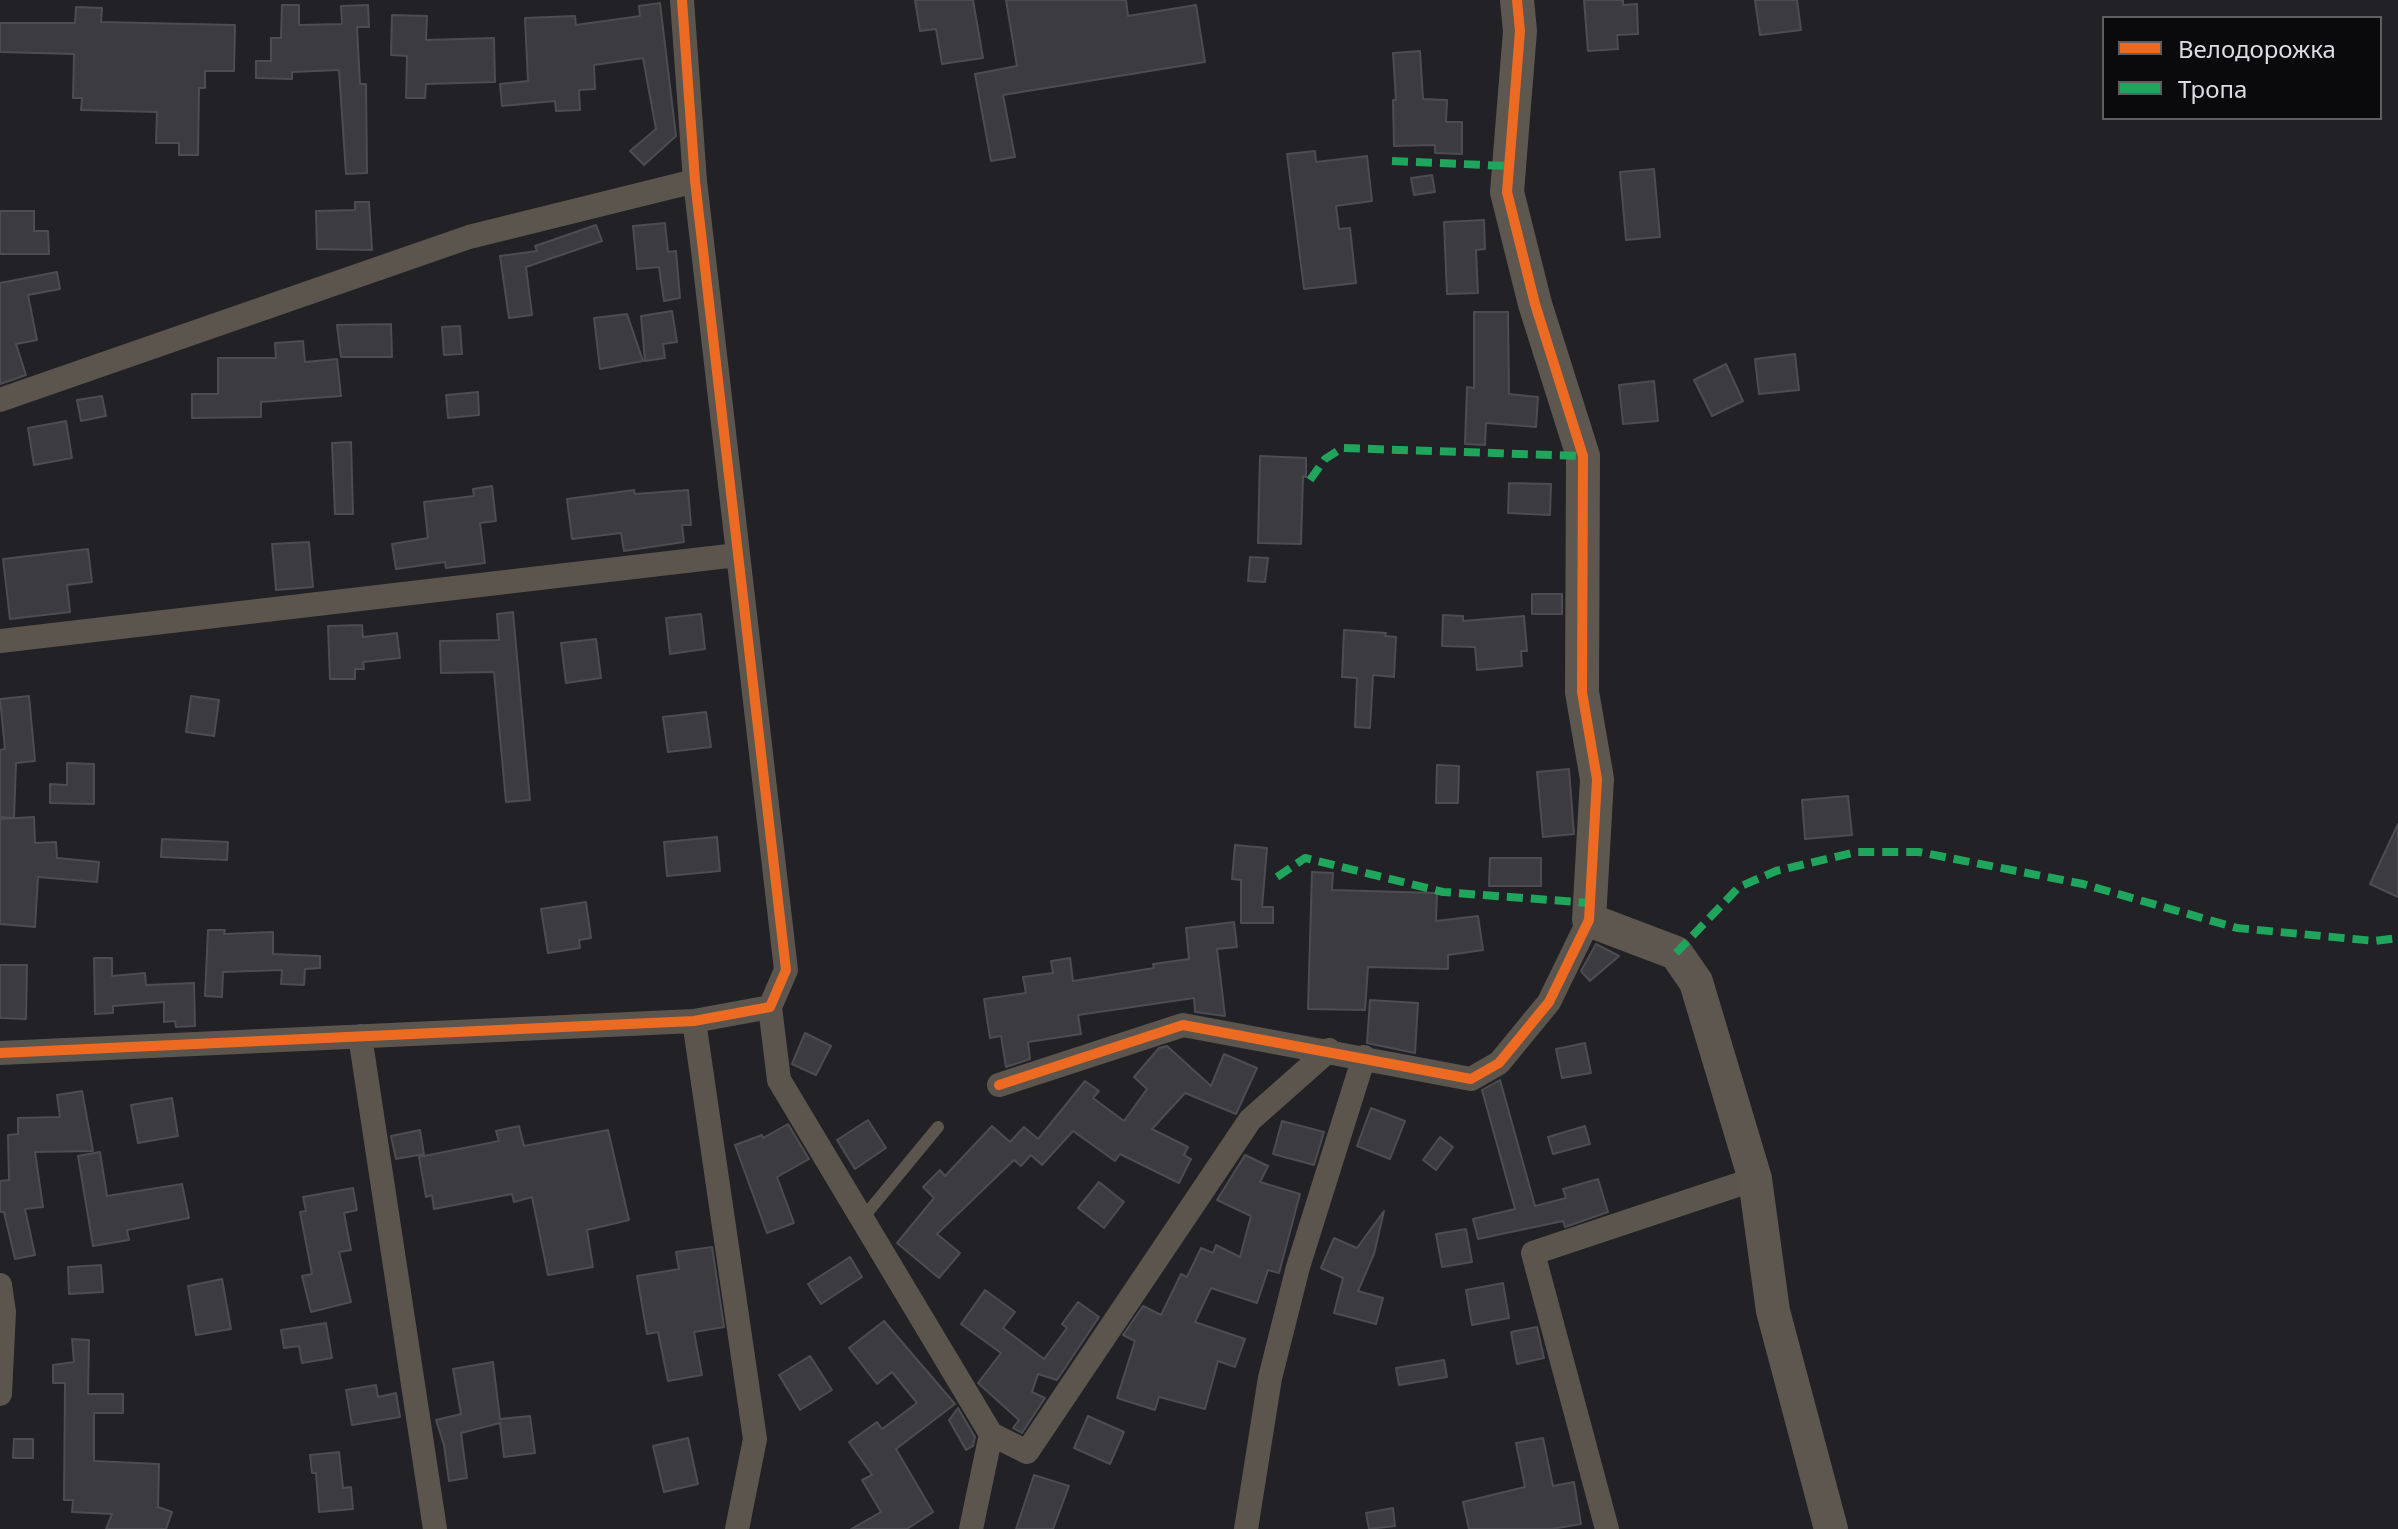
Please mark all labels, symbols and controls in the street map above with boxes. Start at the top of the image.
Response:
legend [2102,16,2382,120]
text: Велодорожка [2178,32,2336,65]
text: Тропа [2178,72,2247,105]

